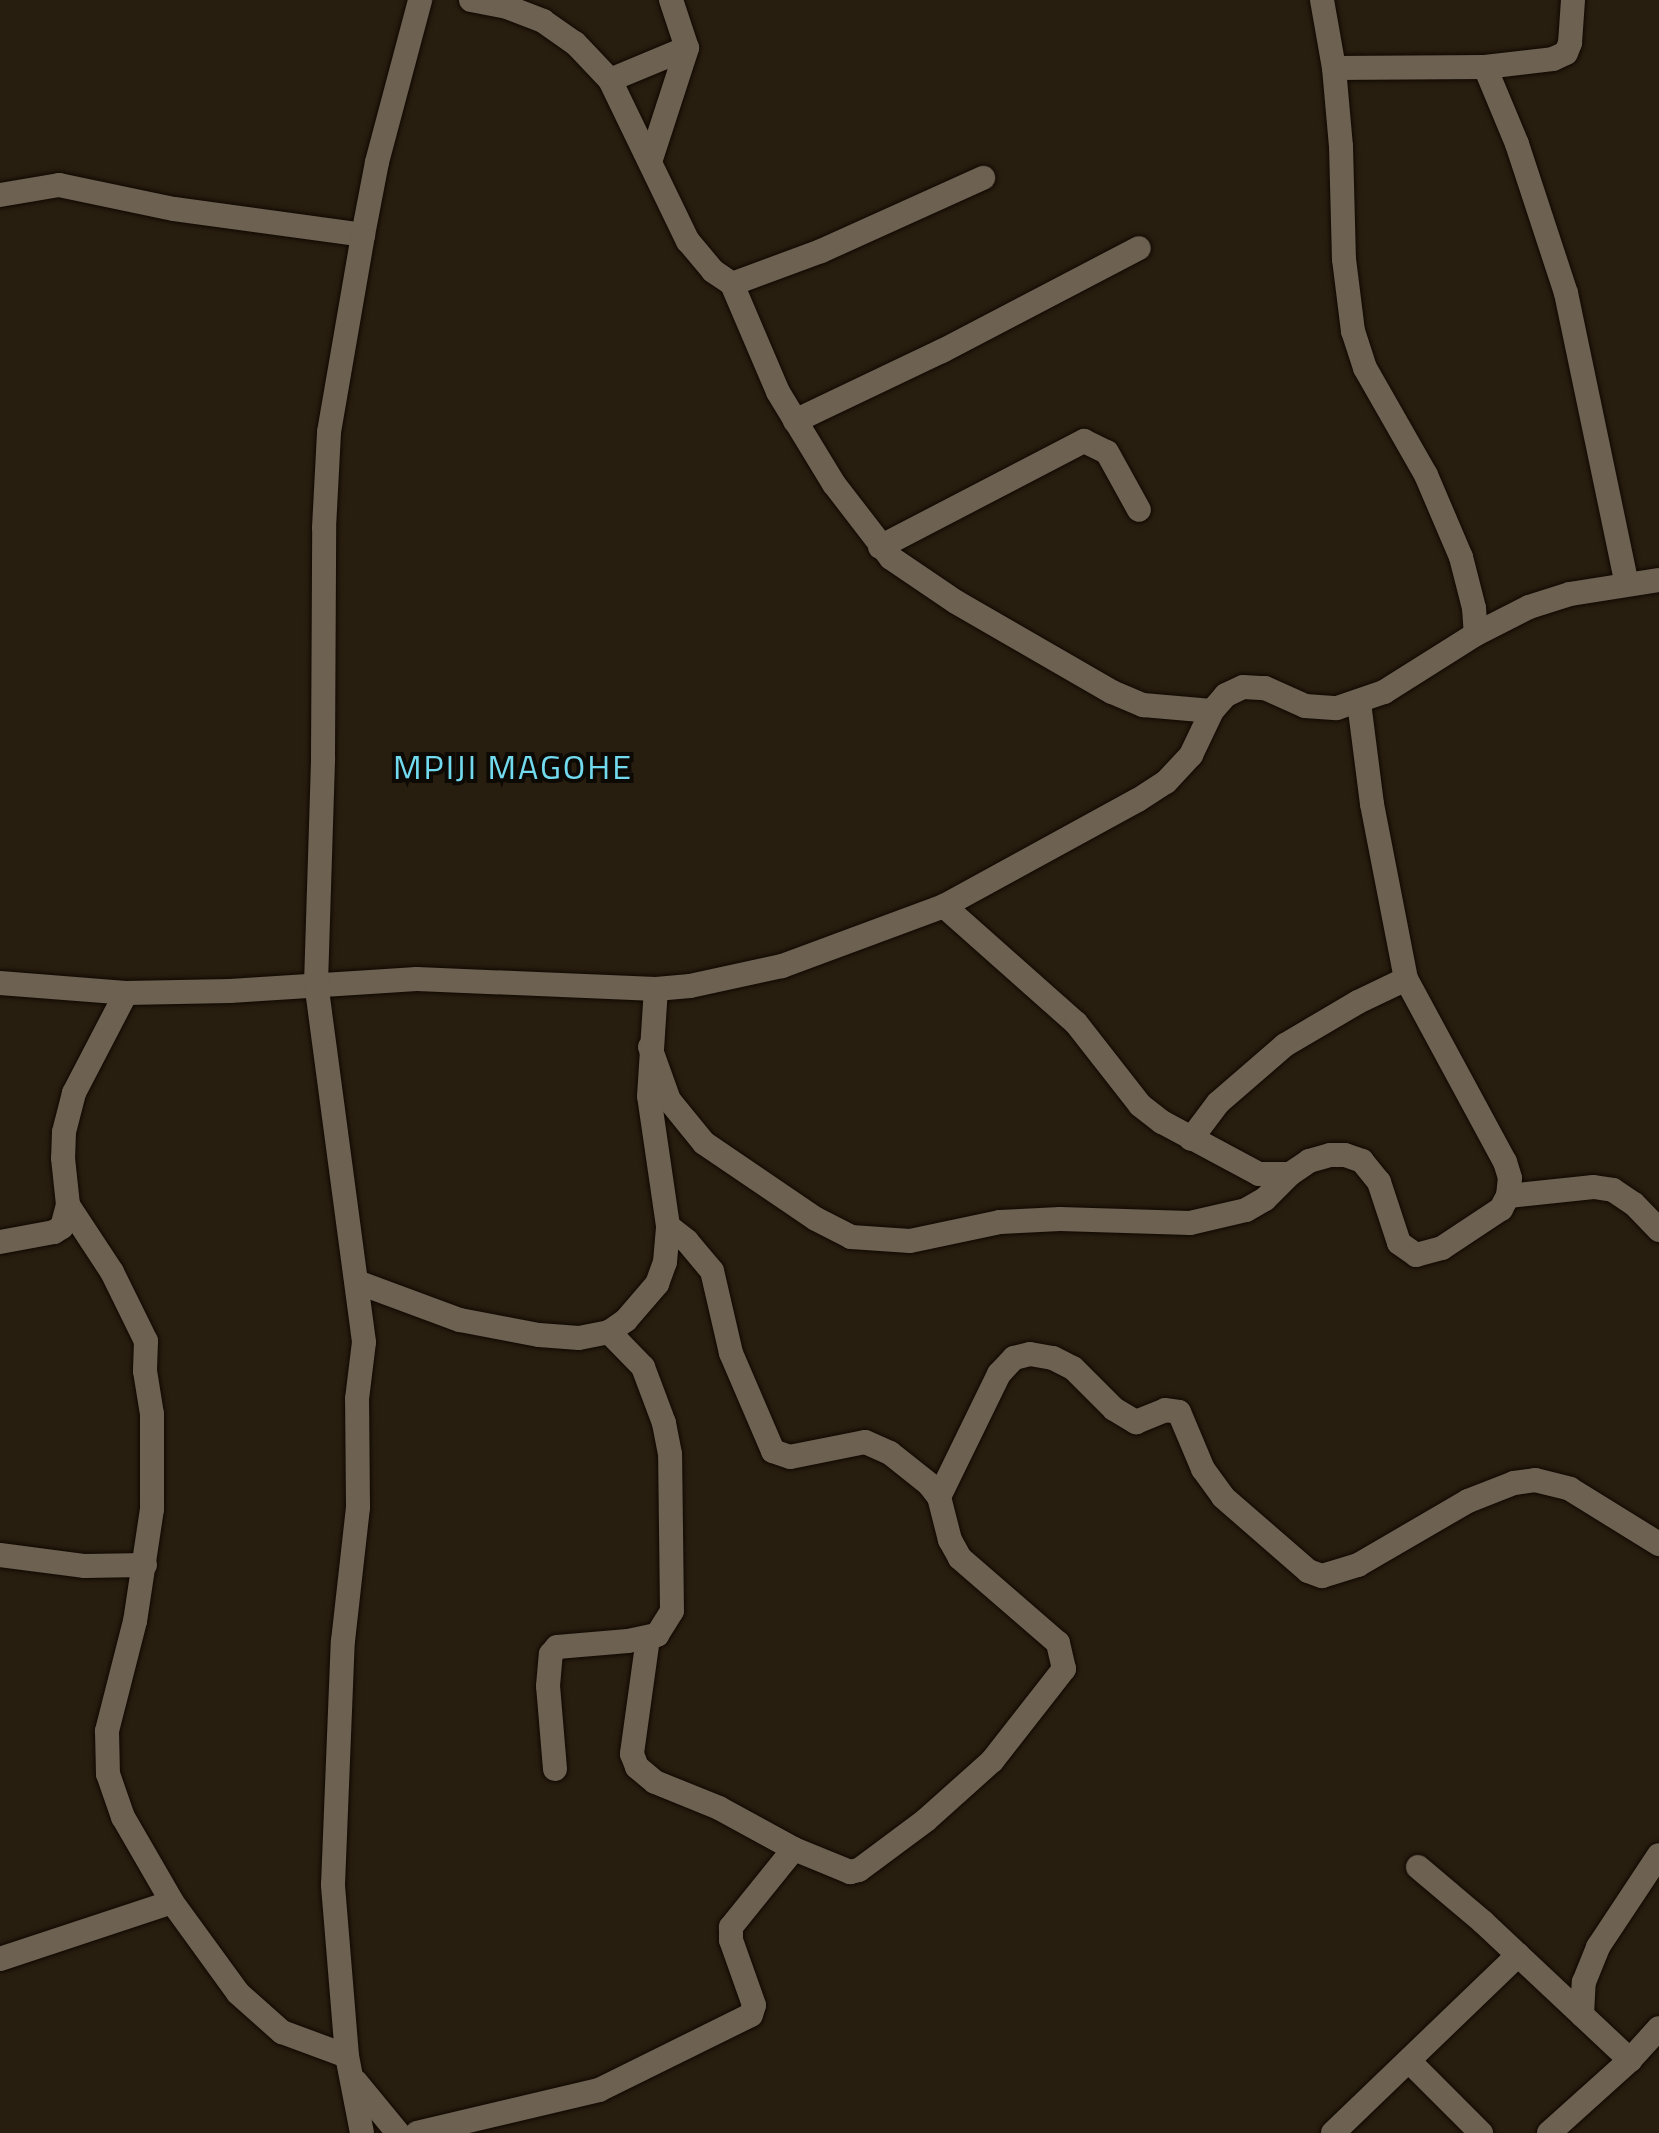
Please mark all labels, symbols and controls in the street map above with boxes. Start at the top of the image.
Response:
district label: MPIJI MAGOHE [393,747,633,787]

